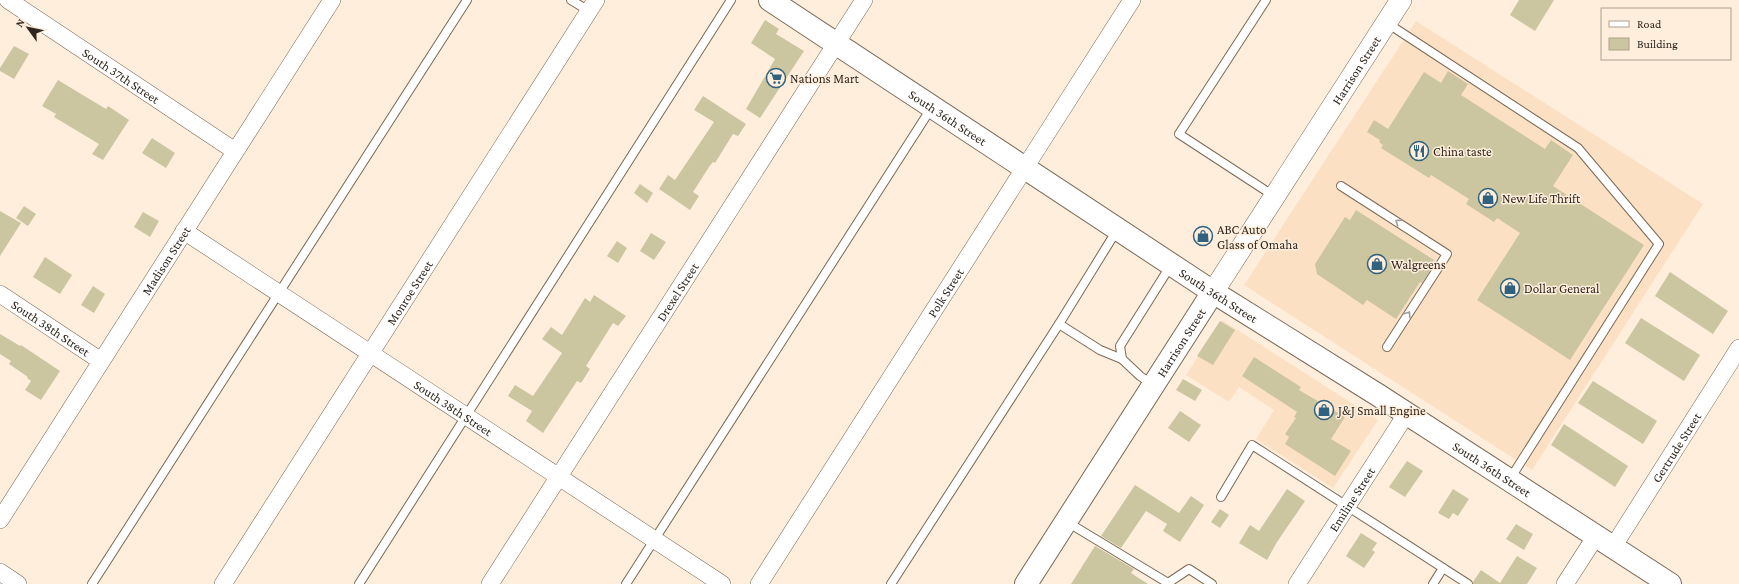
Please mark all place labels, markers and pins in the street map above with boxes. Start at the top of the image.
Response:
supermarket icon: Nations Mart [765,67,787,89]
place label: Nations Mart [790,71,860,86]
restaurant icon: China taste [1408,140,1430,162]
place label: China taste [1433,144,1492,159]
shop icon: New Life Thrift [1477,187,1499,209]
place label: New Life Thrift [1502,191,1581,206]
place label: ABC Auto Glass of Omaha [1217,222,1298,252]
shop icon: ABC Auto Glass of Omaha [1192,225,1214,247]
shop icon: Walgreens [1366,253,1388,275]
place label: Walgreens [1391,257,1446,272]
shop icon: Dollar General [1499,277,1521,299]
place label: Dollar General [1524,281,1600,296]
shop icon: J&J Small Engine [1313,399,1335,421]
place label: J&J Small Engine [1337,403,1426,418]

